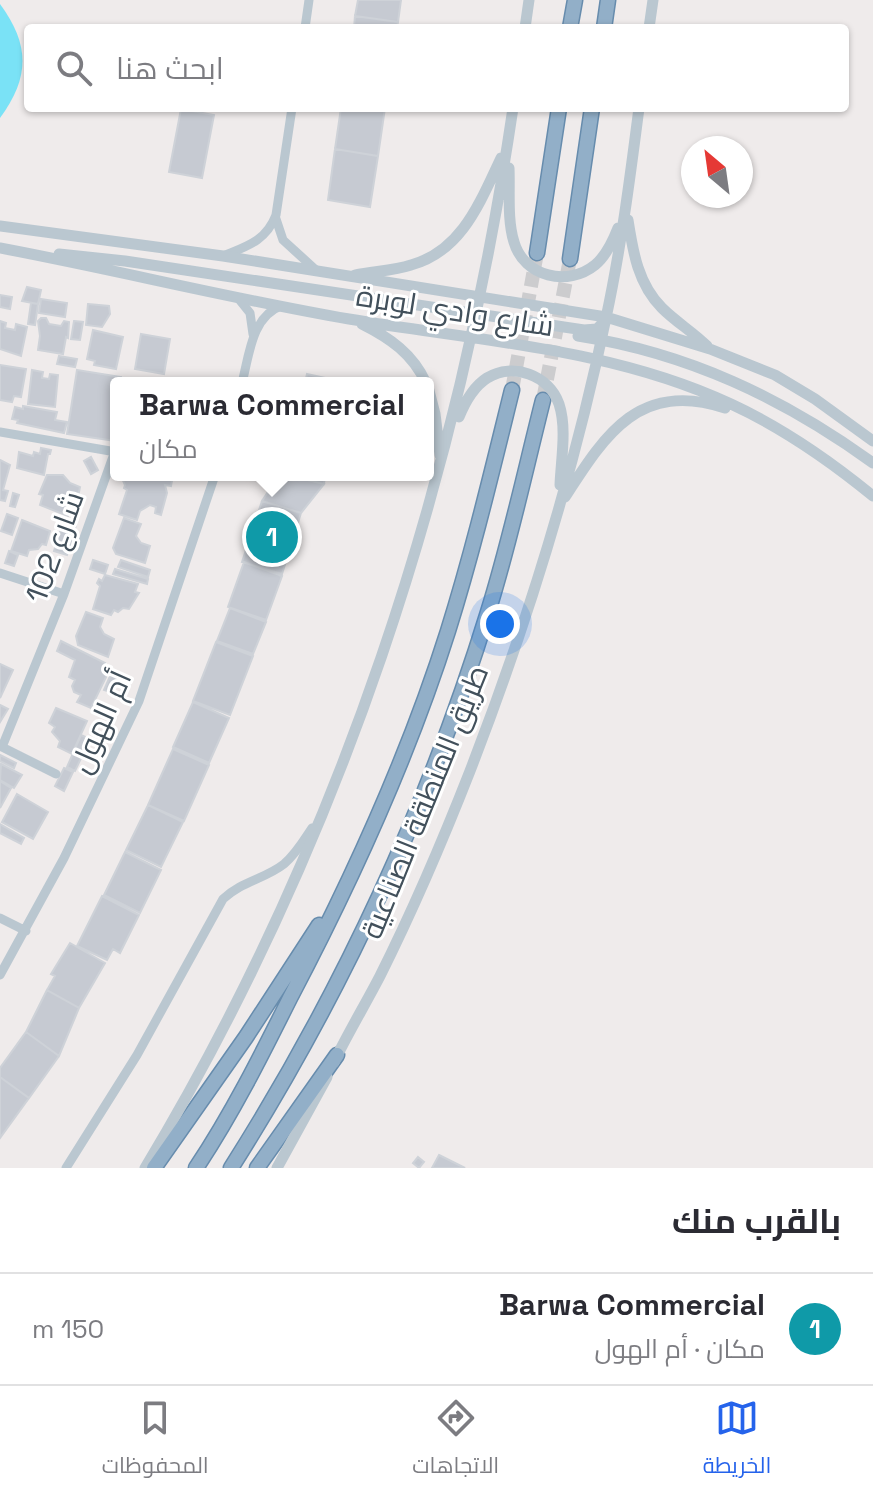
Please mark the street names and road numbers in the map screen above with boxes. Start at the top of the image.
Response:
street label: شارع وادي لوبرة [353,276,557,349]
street label: شارع 102 [16,486,94,608]
street label: طريق المنطقة الصناعية [352,659,497,944]
street label: أم الهول [61,665,141,779]

